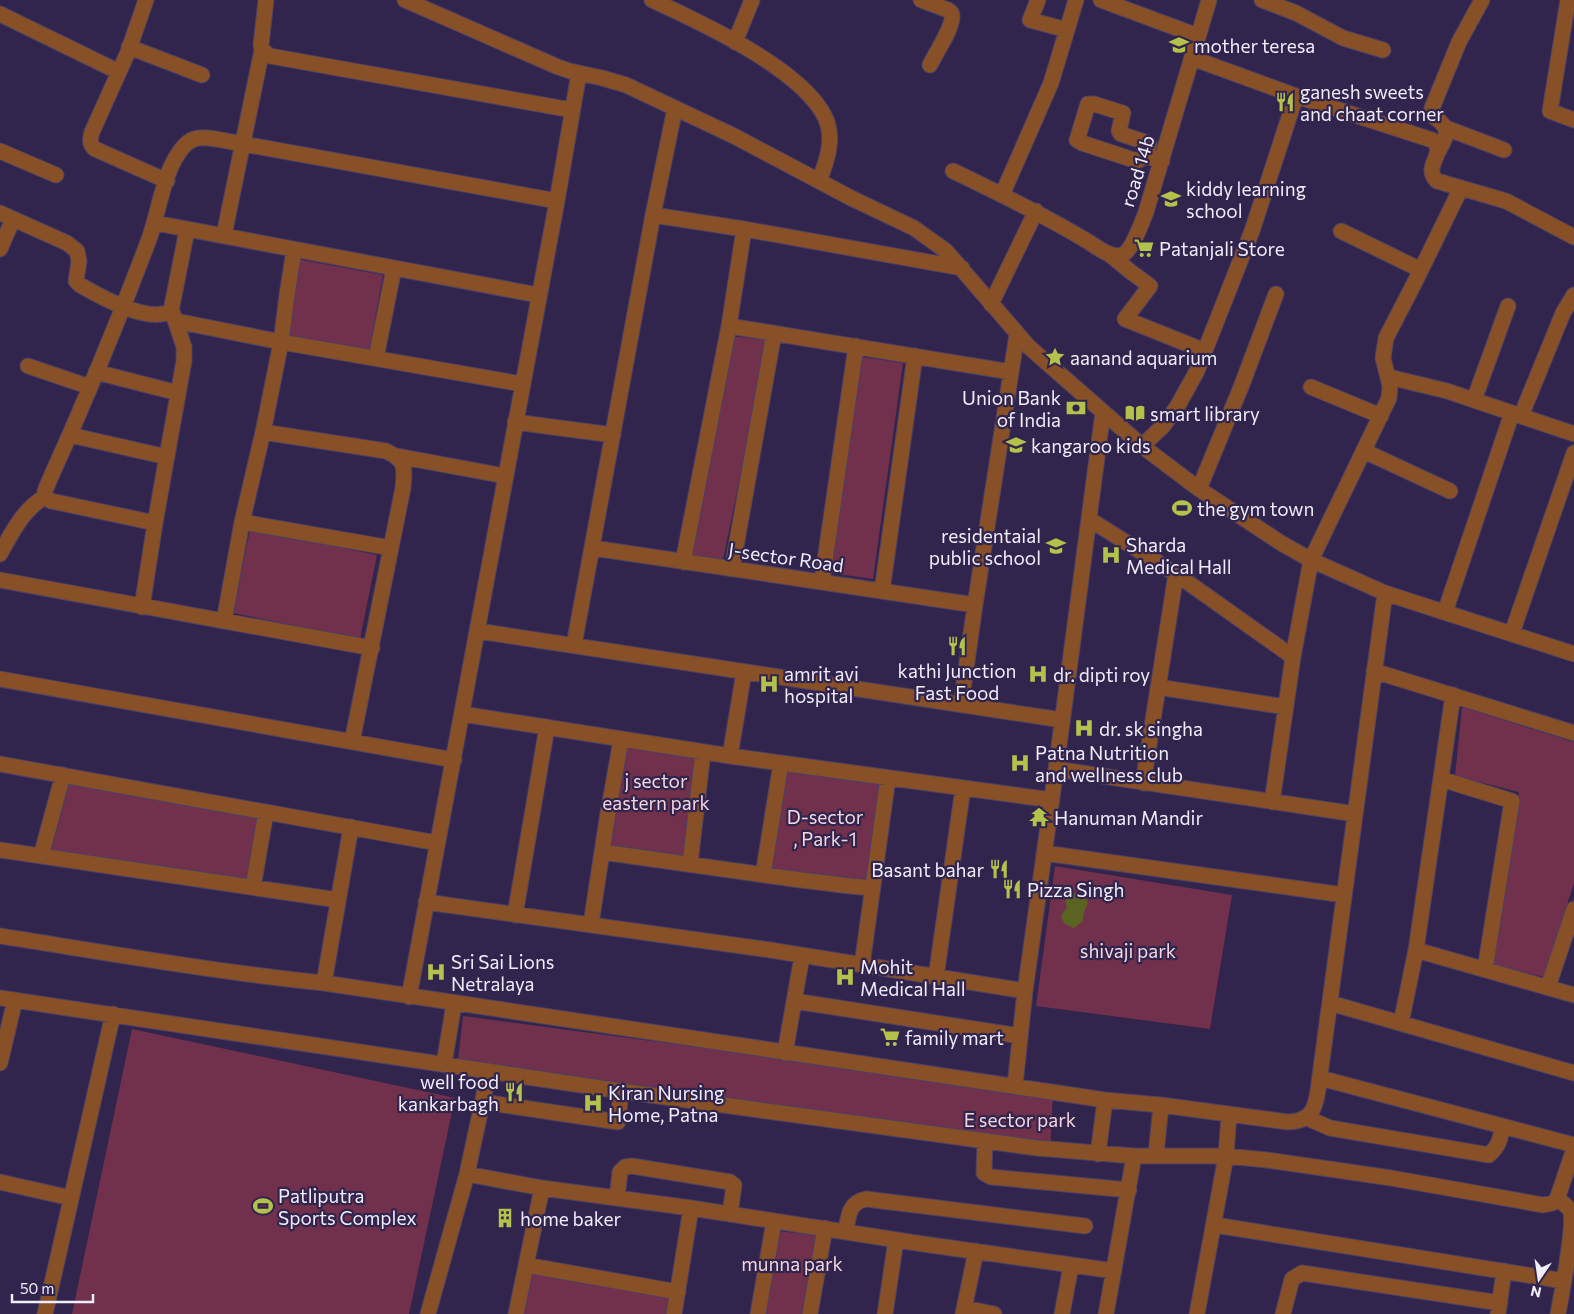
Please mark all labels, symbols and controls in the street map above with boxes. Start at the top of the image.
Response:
school or university icon: mother teresa [1168,34,1190,56]
place label: mother teresa [1194,34,1315,57]
place label: ganesh sweets and chaat corner [1300,80,1444,125]
restaurant icon: ganesh sweets and chaat corner [1274,91,1296,113]
street label: road 14b [1115,132,1159,210]
place label: kiddy learning school [1186,177,1306,222]
school or university icon: kiddy learning school [1160,188,1182,210]
supermarket icon: Patanjali Store [1133,237,1155,259]
place label: Patanjali Store [1159,237,1285,260]
place icon: aanand aquarium [1044,346,1066,368]
place label: aanand aquarium [1070,346,1217,369]
place label: Union Bank of India [962,386,1061,431]
bank icon: Union Bank of India [1065,397,1087,419]
library icon: smart library [1124,402,1146,424]
place label: smart library [1150,402,1260,425]
school or university icon: kangaroo kids [1005,434,1027,456]
place label: kangaroo kids [1031,434,1151,457]
sports icon: the gym town [1171,497,1193,519]
place label: the gym town [1197,497,1314,520]
place label: residentaial public school [929,524,1041,569]
place label: Sharda Medical Hall [1126,533,1232,578]
school or university icon: residentaial public school [1045,535,1067,557]
street label: J-sector Road [727,538,845,576]
hospital icon: Sharda Medical Hall [1100,544,1122,566]
restaurant icon: kathi Junction Fast Food [946,635,968,657]
place label: kathi Junction Fast Food [898,659,1016,704]
place label: amrit avi hospital [784,662,859,707]
hospital icon: dr. dipti roy [1027,663,1049,685]
place label: dr. dipti roy [1053,663,1150,686]
hospital icon: amrit avi hospital [758,673,780,695]
hospital icon: dr. sk singha [1073,717,1095,739]
place label: dr. sk singha [1099,717,1203,740]
place label: Patna Nutrition and wellness club [1035,741,1183,786]
hospital icon: Patna Nutrition and wellness club [1009,752,1031,774]
park label: j sector eastern park [602,769,710,814]
park label: D-sector , Park-1 [787,805,864,850]
temple icon: Hanuman Mandir [1028,806,1050,828]
place label: Hanuman Mandir [1054,806,1203,829]
place label: Basant bahar [871,858,984,881]
restaurant icon: Basant bahar [988,858,1010,880]
restaurant icon: Pizza Singh [1001,878,1023,900]
place label: Pizza Singh [1027,878,1124,901]
park label: shivaji park [1080,939,1176,962]
place label: Sri Sai Lions Netralaya [451,950,555,995]
place label: Mohit Medical Hall [860,955,966,1000]
hospital icon: Sri Sai Lions Netralaya [425,961,447,983]
hospital icon: Mohit Medical Hall [834,966,856,988]
supermarket icon: family mart [879,1026,901,1048]
place label: family mart [905,1026,1004,1049]
place label: well food kankarbagh [398,1070,499,1115]
restaurant icon: well food kankarbagh [503,1081,525,1103]
place label: Kiran Nursing Home, Patna [608,1081,724,1126]
hospital icon: Kiran Nursing Home, Patna [582,1092,604,1114]
park label: E sector park [964,1108,1076,1131]
place label: Patliputra Sports Complex [278,1184,417,1229]
sports icon: Patliputra Sports Complex [252,1195,274,1217]
building icon: home baker [494,1207,516,1229]
place label: home baker [520,1207,622,1230]
park label: munna park [741,1252,843,1275]
north arrow [1514,1254,1564,1304]
scale bar [12,1272,94,1304]
text: 50 m [20,1279,54,1297]
text: N [1529,1283,1543,1302]

